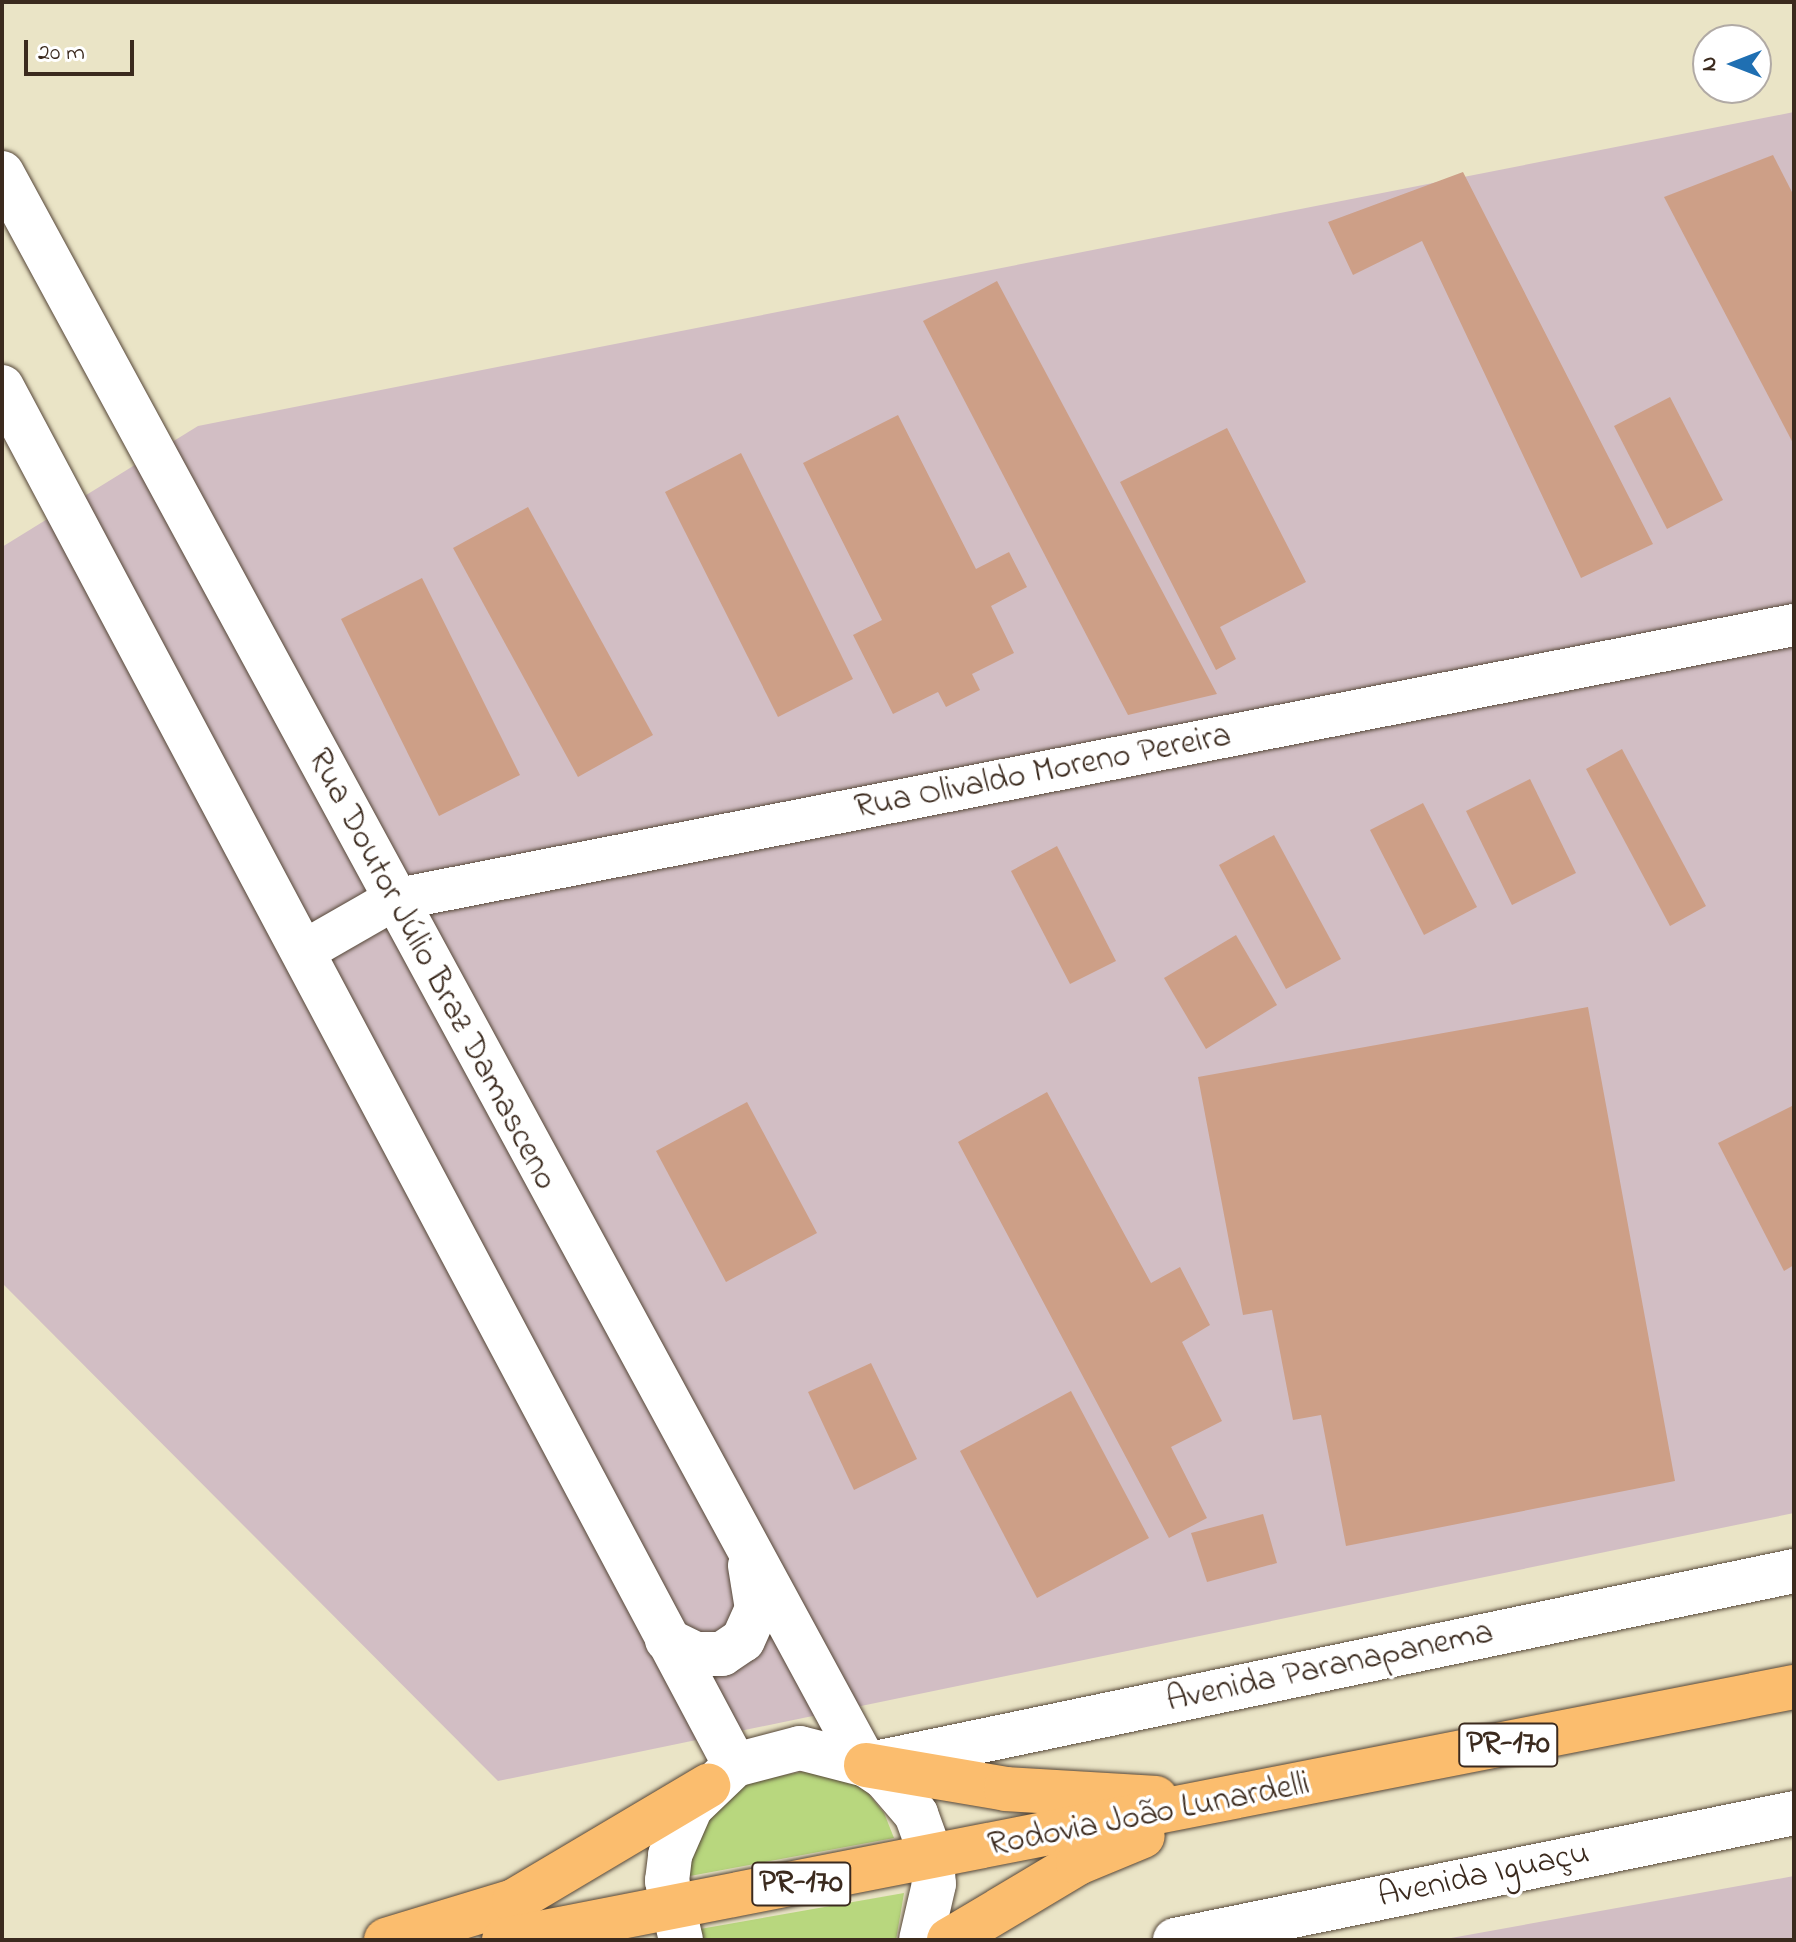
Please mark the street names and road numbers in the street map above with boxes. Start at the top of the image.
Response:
street label: Rua Olivaldo Moreno Pereira [851,716,1235,830]
street label: Rua Doutor Júlio Braz Damasceno [297,742,565,1198]
street label: Avenida Paranapanema [1163,1613,1497,1723]
road number: PR-170 [1458,1717,1558,1773]
street label: Rodovia João Lunardelli [985,1765,1313,1867]
street label: Avenida Iguaçu [1375,1834,1593,1918]
road number: PR-170 [751,1856,851,1912]

